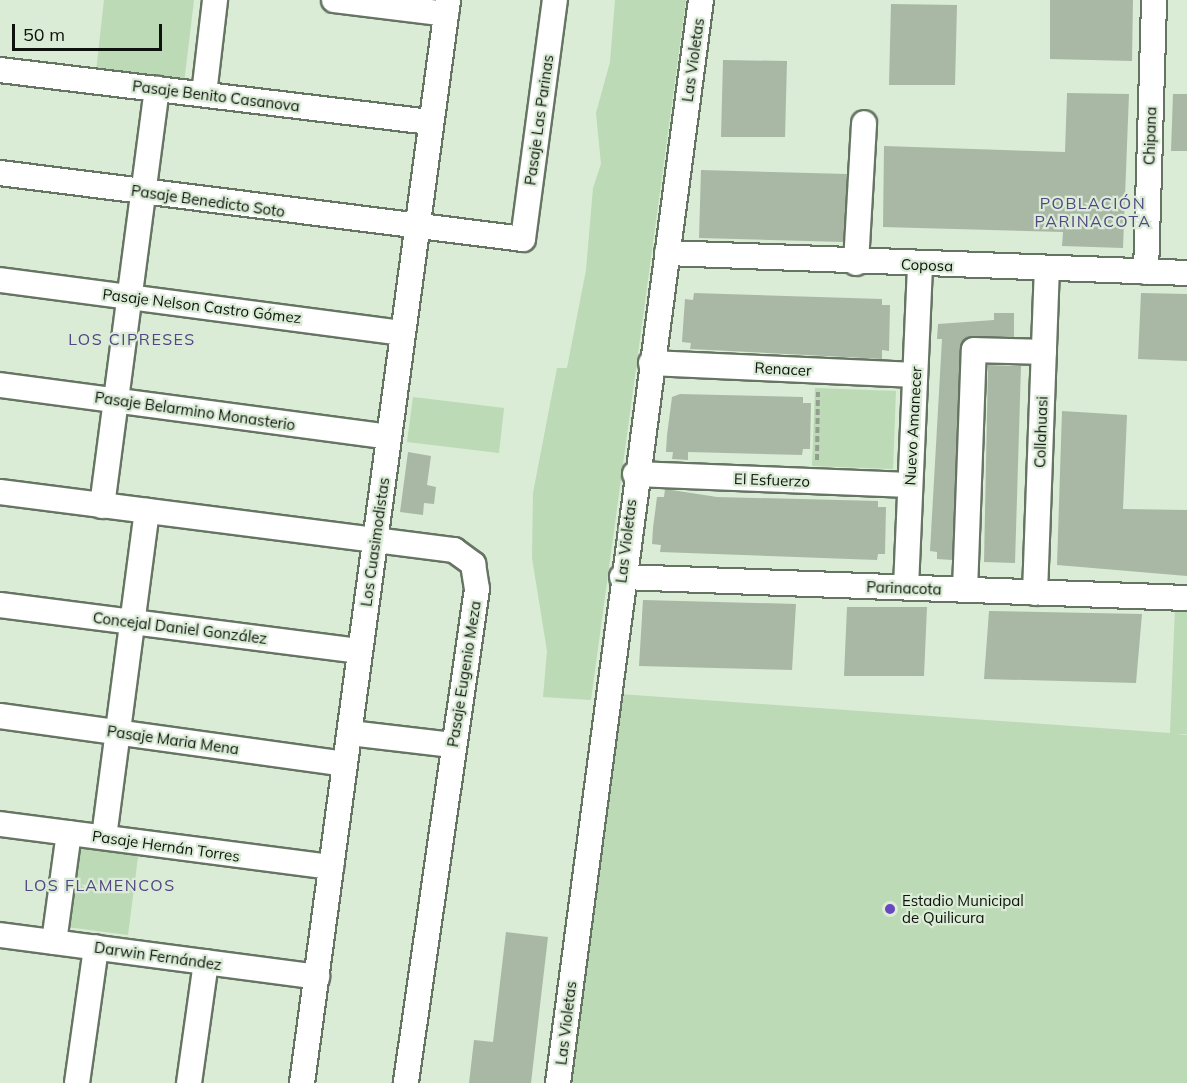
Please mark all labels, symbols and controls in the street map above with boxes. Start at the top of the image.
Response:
scale bar [15,12,165,50]
street label: Las Violetas [678,17,708,103]
text: 50 m [23,23,65,46]
street label: Pasaje Las Parinas [521,54,557,186]
street label: Pasaje Benito Casanova [131,77,301,115]
street label: Chipana [1140,106,1160,166]
street label: Pasaje Benedicto Soto [130,181,286,221]
district label: POBLACIÓN PARINACOTA [1034,193,1152,231]
street label: Coposa [901,255,953,275]
street label: Pasaje Nelson Castro Gómez [102,285,302,327]
district label: LOS CIPRESES [68,329,196,349]
street label: Renacer [754,359,812,379]
street label: Nuevo Amanecer [901,366,925,486]
street label: Pasaje Belarmino Monasterio [94,388,296,434]
street label: Collahuasi [1031,396,1051,468]
street label: El Esfuerzo [734,470,810,490]
street label: Los Cuasimodistas [357,476,393,608]
street label: Las Violetas [612,498,640,584]
street label: Parinacota [866,578,942,598]
street label: Pasaje Eugenio Meza [444,600,484,748]
street label: Concejal Daniel González [92,608,268,648]
street label: Pasaje Maria Mena [106,722,240,758]
street label: Pasaje Hernán Torres [91,827,241,865]
district label: LOS FLAMENCOS [24,875,176,895]
place label: Estadio Municipal de Quilicura [902,891,1024,926]
marker: Estadio Municipal de Quilicura [883,902,897,916]
street label: Darwin Fernández [93,938,223,974]
street label: Las Violetas [552,980,580,1066]

